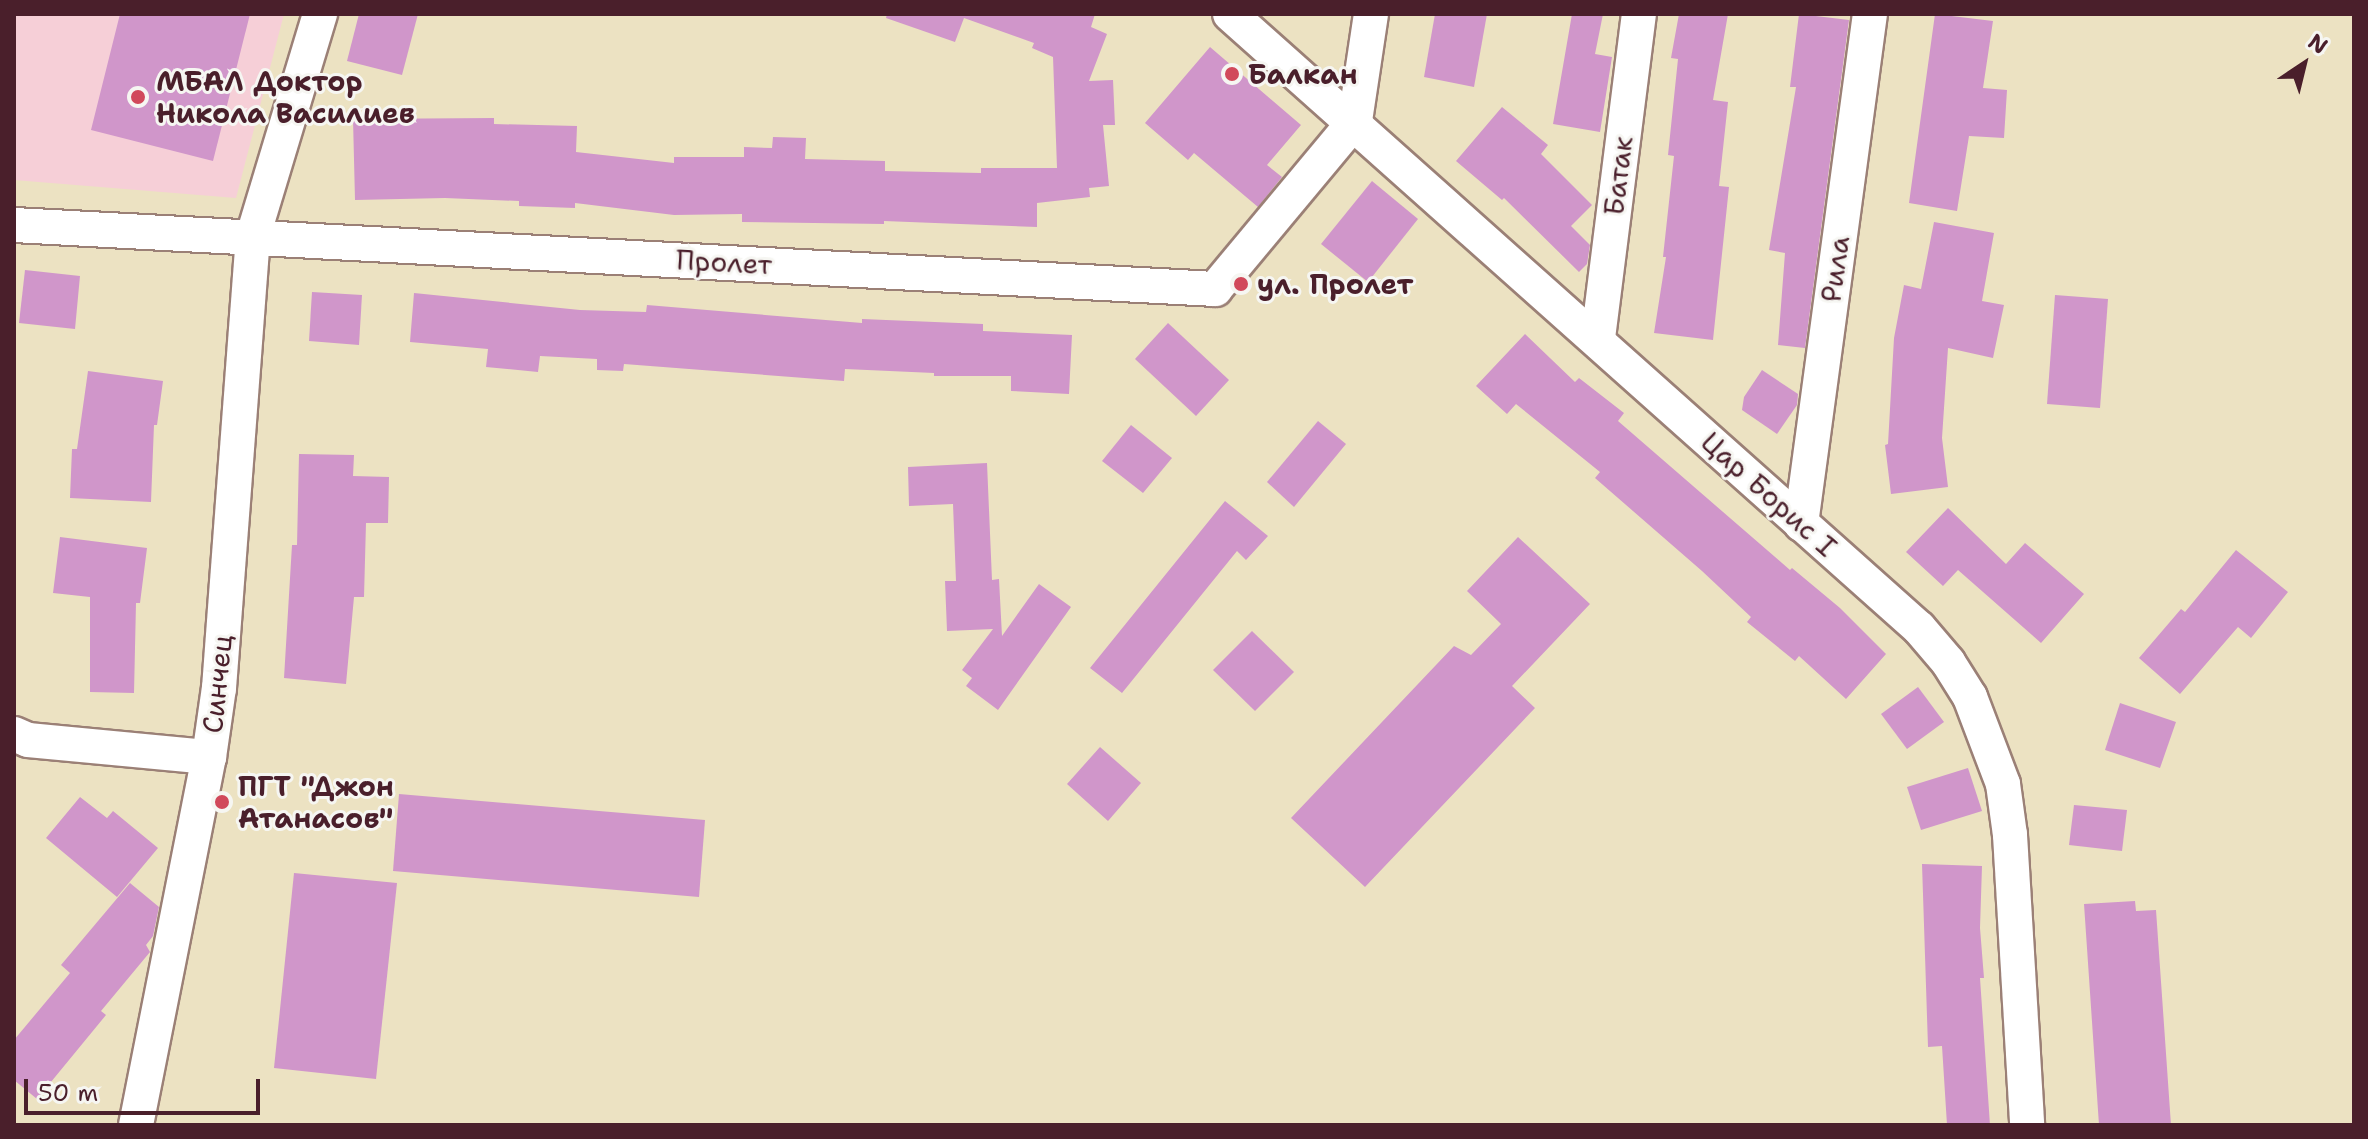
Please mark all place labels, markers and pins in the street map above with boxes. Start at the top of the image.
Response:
place label: Балкан [1248,57,1358,91]
place label: МБАЛ Доктор Никола Василиев [156,64,415,130]
marker: Балкан [1223,65,1241,83]
marker: МБАЛ Доктор Никола Василиев [127,86,149,108]
place label: ул. Пролет [1257,267,1413,301]
marker: ул. Пролет [1232,275,1250,293]
place label: ПГТ "Джон Атанасов" [238,769,394,835]
marker: ПГТ "Джон Атанасов" [213,793,231,811]

